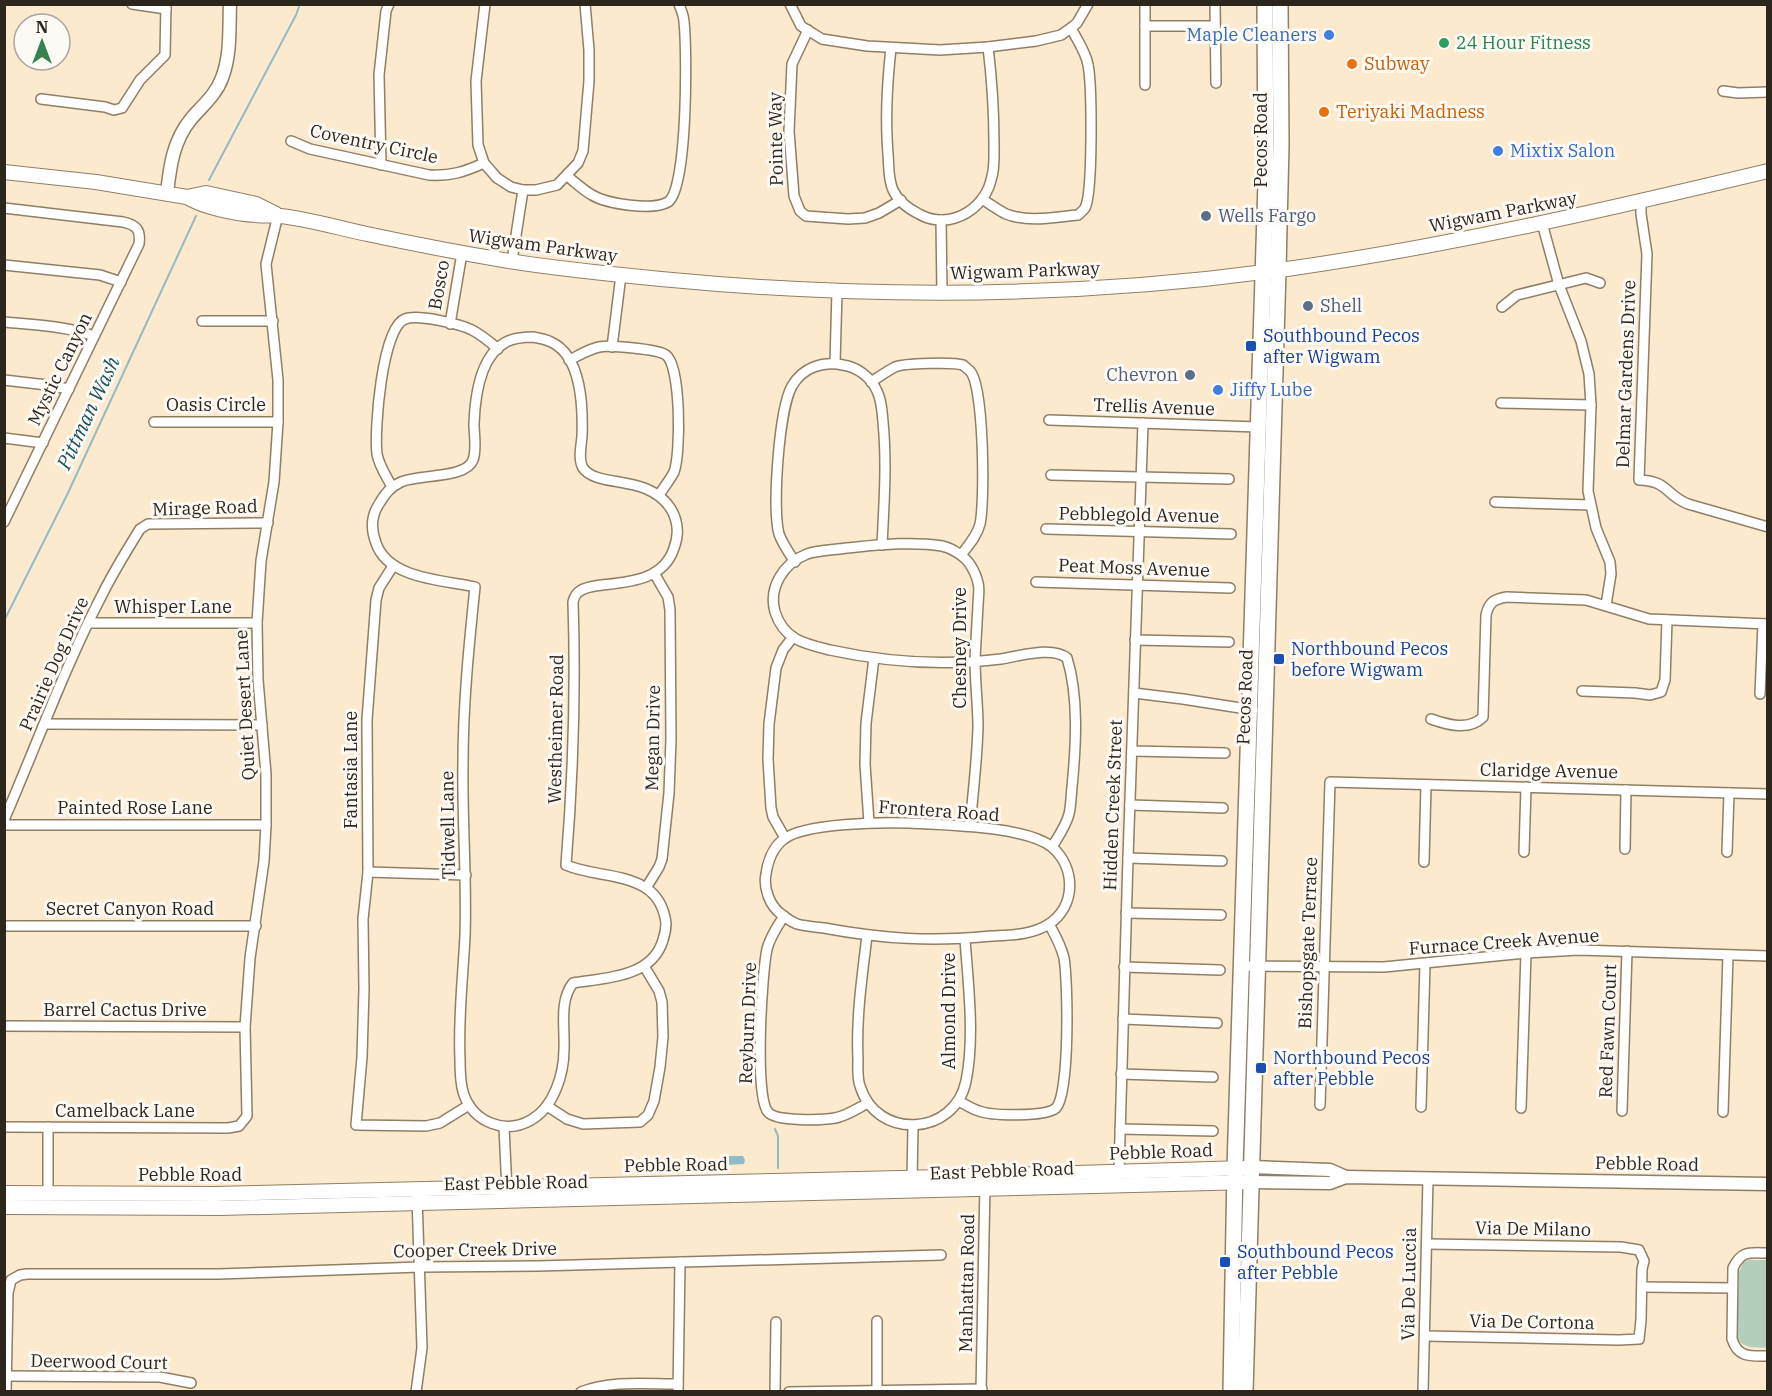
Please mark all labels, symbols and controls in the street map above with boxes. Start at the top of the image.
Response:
north arrow [12,12,72,72]
text: N [36,17,48,37]
place label: Maple Cleaners [1187,23,1317,46]
marker: Maple Cleaners [1322,28,1336,42]
place label: 24 Hour Fitness [1456,31,1591,54]
marker: 24 Hour Fitness [1437,36,1451,50]
place label: Subway [1364,52,1430,75]
marker: Subway [1345,57,1359,71]
street label: Pointe Way [763,91,788,186]
street label: Pecos Road [1249,92,1272,188]
place label: Teriyaki Madness [1336,100,1485,123]
marker: Teriyaki Madness [1317,105,1331,119]
street label: Coventry Circle [308,119,440,168]
place label: Mixtix Salon [1510,139,1615,162]
marker: Mixtix Salon [1491,144,1505,158]
street label: Wigwam Parkway [1427,186,1579,237]
place label: Wells Fargo [1218,204,1316,227]
marker: Wells Fargo [1199,209,1213,223]
street label: Wigwam Parkway [467,224,619,267]
street label: Wigwam Parkway [950,256,1101,285]
street label: Bosco [423,258,454,312]
street label: Delmar Gardens Drive [1611,279,1640,468]
place label: Shell [1320,294,1362,317]
marker: Shell [1301,299,1315,313]
street label: Mystic Canyon [22,308,97,429]
place label: Southbound Pecos after Wigwam [1263,324,1420,368]
marker: Southbound Pecos after Wigwam [1244,339,1258,353]
water label: Pittman Wash [49,352,125,475]
place label: Chevron [1106,363,1178,386]
marker: Chevron [1183,368,1197,382]
place label: Jiffy Lube [1230,378,1312,401]
marker: Jiffy Lube [1211,383,1225,397]
street label: Oasis Circle [166,393,266,416]
street label: Trellis Avenue [1093,393,1215,420]
street label: Mirage Road [152,494,258,521]
street label: Pebblegold Avenue [1058,502,1220,527]
street label: Peat Moss Avenue [1058,553,1210,582]
street label: Chesney Drive [948,587,971,709]
street label: Prairie Dog Drive [14,593,93,734]
street label: Whisper Lane [114,595,232,618]
street label: Quiet Desert Lane [229,629,260,781]
place label: Northbound Pecos before Wigwam [1291,637,1448,681]
street label: Pecos Road [1231,649,1258,745]
marker: Northbound Pecos before Wigwam [1272,652,1286,666]
street label: Westheimer Road [543,654,568,804]
street label: Megan Drive [640,685,665,791]
street label: Fantasia Lane [339,711,362,829]
street label: Hidden Creek Street [1098,719,1127,891]
street label: Claridge Avenue [1480,758,1618,783]
street label: Tidwell Lane [435,771,460,879]
street label: Frontera Road [878,795,1000,826]
street label: Painted Rose Lane [57,796,213,819]
street label: Bishopsgate Terrace [1293,857,1322,1029]
street label: Secret Canyon Road [46,897,214,920]
street label: Furnace Creek Avenue [1408,923,1600,960]
street label: Almond Drive [937,953,960,1069]
street label: Reyburn Drive [734,962,761,1084]
street label: Red Fawn Court [1594,964,1621,1098]
street label: Barrel Cactus Drive [43,998,207,1021]
place label: Northbound Pecos after Pebble [1273,1046,1430,1090]
marker: Northbound Pecos after Pebble [1254,1061,1268,1075]
street label: Camelback Lane [55,1099,195,1122]
street label: Pebble Road [1108,1138,1214,1165]
street label: Pebble Road [1595,1151,1699,1176]
street label: Pebble Road [624,1152,728,1177]
street label: East Pebble Road [929,1156,1075,1185]
street label: Pebble Road [138,1163,242,1186]
street label: East Pebble Road [443,1170,589,1195]
street label: Manhattan Road [954,1213,979,1353]
street label: Via De Milano [1475,1216,1591,1241]
street label: Via De Luccia [1396,1227,1421,1341]
street label: Cooper Creek Drive [393,1237,557,1262]
place label: Southbound Pecos after Pebble [1237,1240,1394,1284]
marker: Southbound Pecos after Pebble [1218,1255,1232,1269]
street label: Via De Cortona [1469,1309,1595,1334]
street label: Deerwood Court [30,1349,168,1374]

